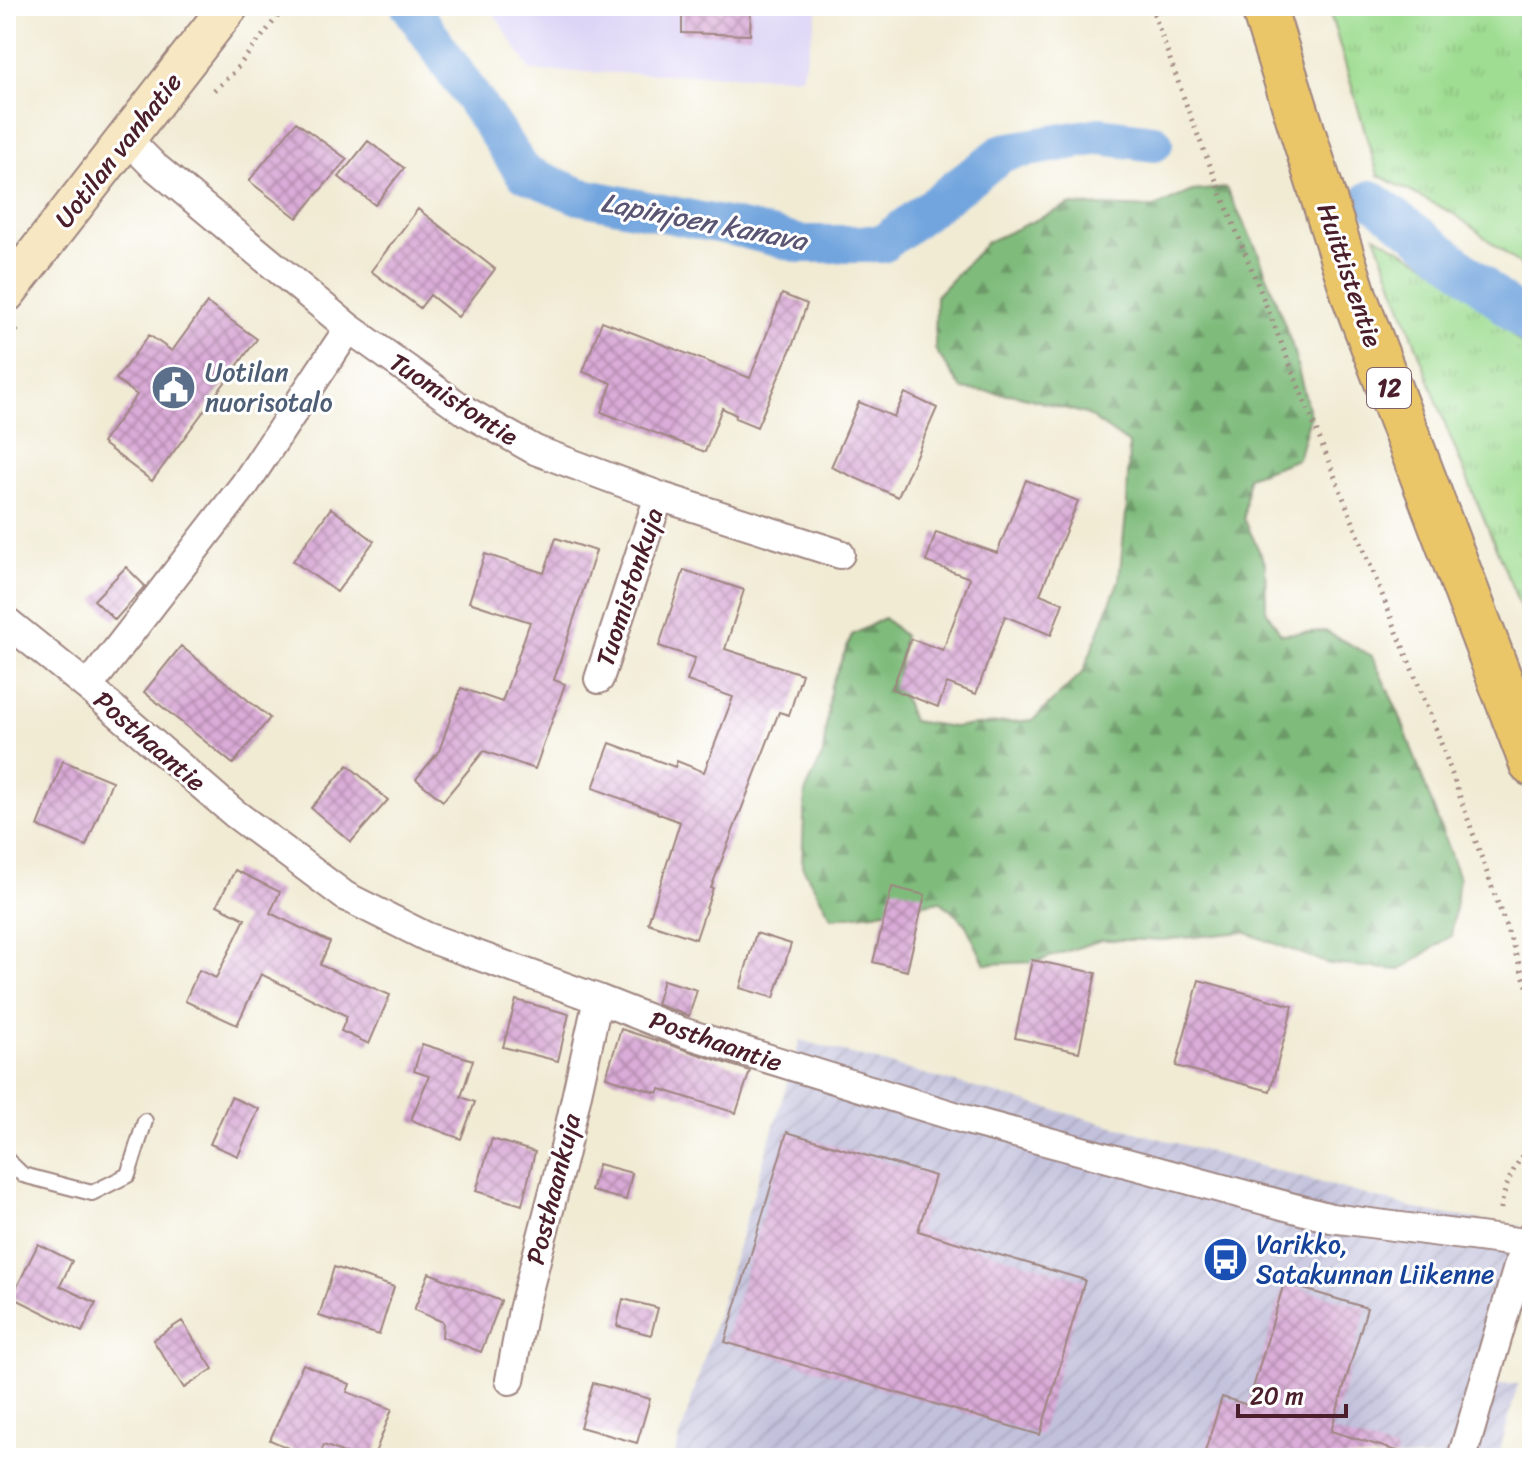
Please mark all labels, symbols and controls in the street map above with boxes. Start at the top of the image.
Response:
street label: Uotilan vanhatie [42,62,194,238]
water label: Lapinjoen kanava [597,178,813,266]
street label: Huittistentie [1304,197,1396,354]
street label: Tuomistontie [380,340,529,459]
place label: Uotilan nuorisotalo [205,349,333,425]
public building icon: Uotilan nuorisotalo [150,363,198,411]
road number: 12 [1367,368,1411,408]
street label: Tuomistonkuja [582,502,676,672]
street label: Posthaantie [83,678,217,804]
street label: Posthaantie [643,997,789,1085]
street label: Posthaankuja [512,1108,594,1269]
place label: Varikko, Satakunnan Liikenne [1256,1221,1494,1297]
bus stop icon: Varikko, Satakunnan Liikenne [1201,1235,1249,1283]
scale bar [1238,1368,1346,1418]
text: 20 m [1250,1375,1304,1417]

